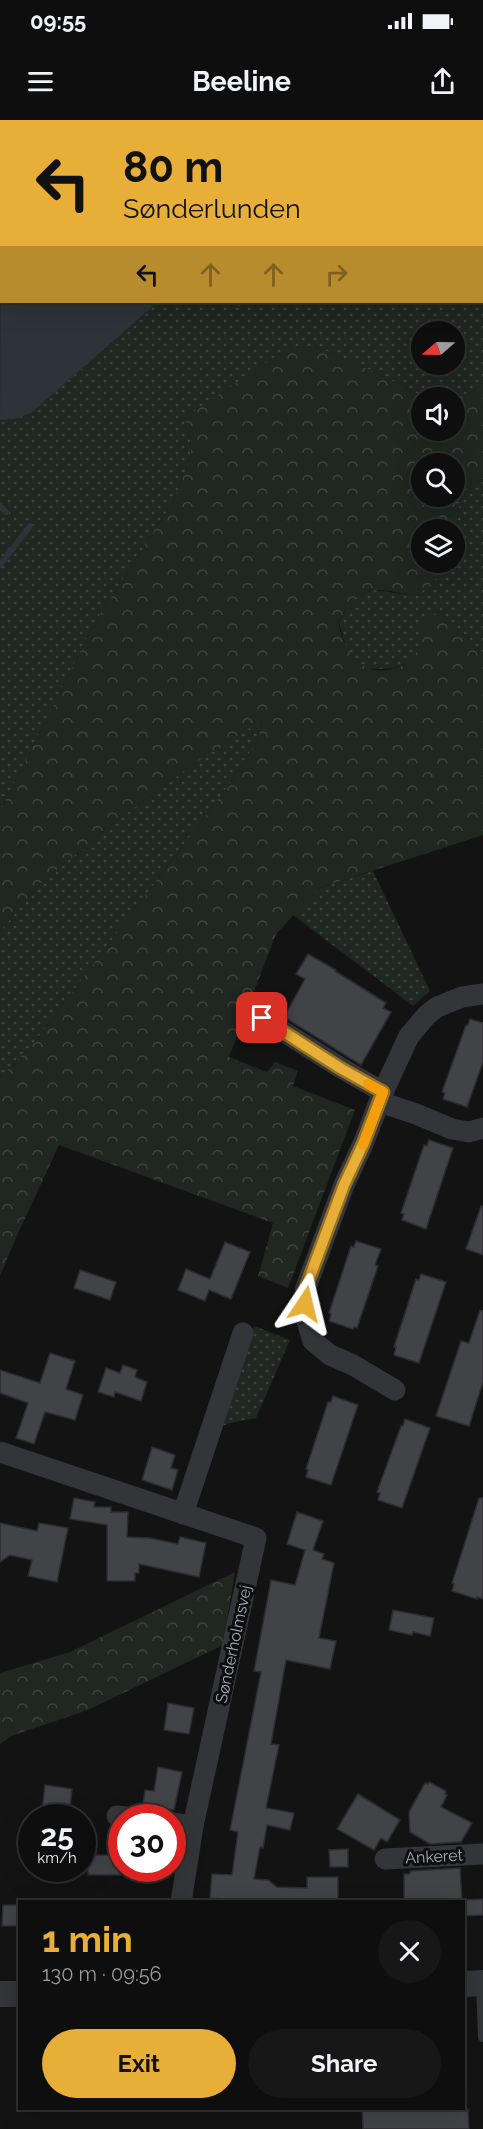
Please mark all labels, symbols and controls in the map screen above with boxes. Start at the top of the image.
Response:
text: 09:55 [30,8,86,34]
icon: menu [24,65,57,98]
icon: share [426,65,459,98]
text: Beeline [192,66,291,97]
text: 80 m [123,143,223,192]
icon: left [24,144,102,222]
text: Sønderlunden [123,193,301,224]
icon: left [131,258,164,291]
icon: ahead [194,258,227,291]
icon: ahead [257,258,290,291]
icon: right [320,258,353,291]
north arrow [411,321,465,375]
map controls [411,321,465,573]
button: sound [411,387,465,441]
button: search [411,453,465,507]
button: layers [411,519,465,573]
pin [236,992,287,1043]
icon: arrive [245,1001,278,1034]
position arrow [273,1272,337,1336]
street label: Sønderholmsvej [212,1583,255,1705]
speed limit sign: 30 [108,1804,186,1882]
text: 25 [40,1818,74,1853]
street label: Ankeret [405,1845,464,1867]
text: km/h [37,1849,77,1867]
text: 1 min [42,1918,133,1960]
button: close [378,1920,441,1983]
text: 130 m · 09:56 [42,1962,162,1986]
button: Exit [42,2029,236,2098]
button: Share [248,2029,441,2098]

